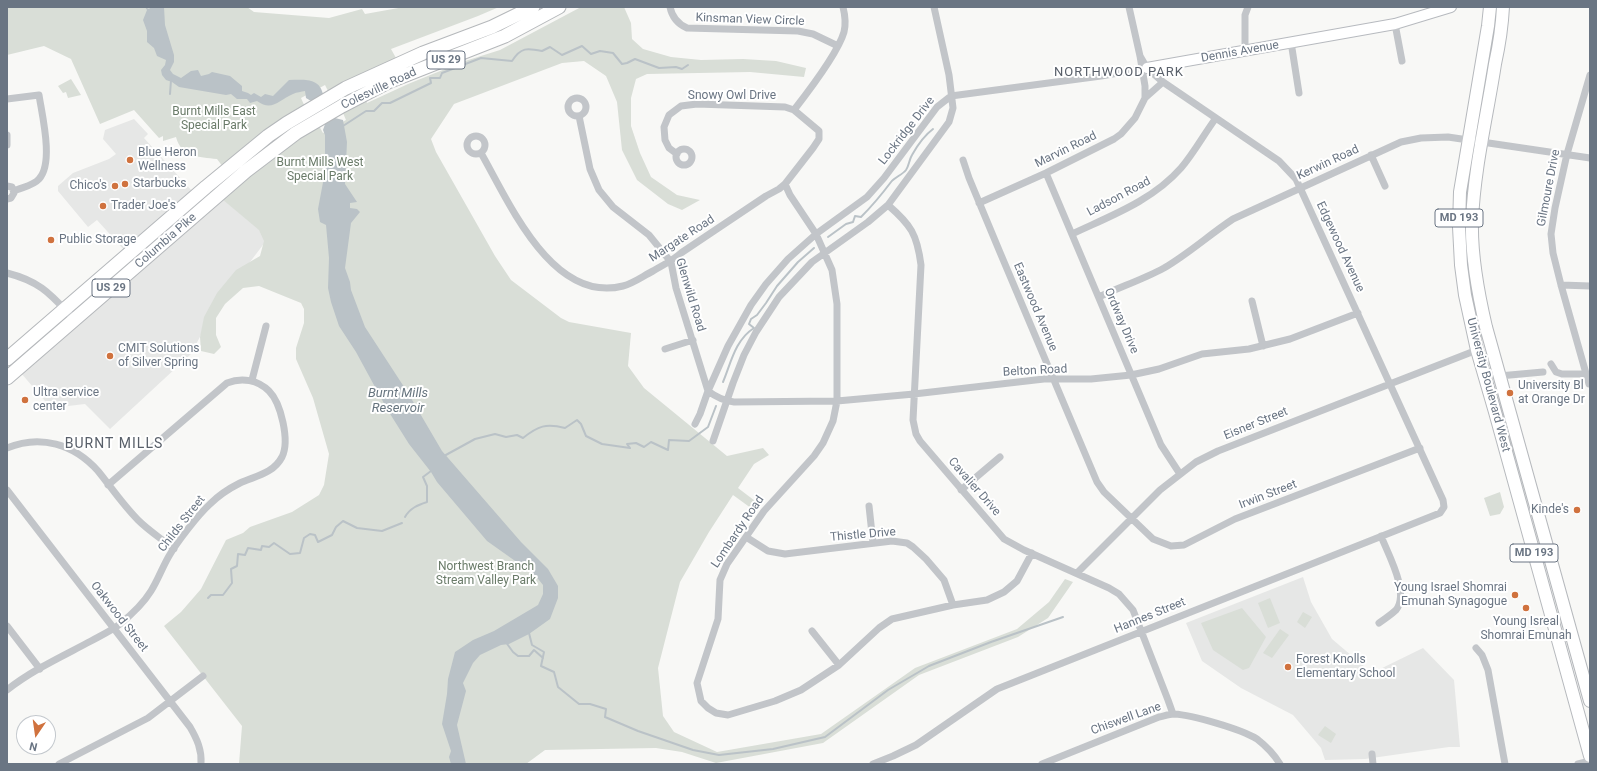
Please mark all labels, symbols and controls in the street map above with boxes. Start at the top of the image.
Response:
street label: Kinsman View Circle [695,11,805,29]
street label: Dennis Avenue [1200,38,1280,66]
road number: US 29 [427,51,465,69]
street label: Colesville Road [339,65,419,113]
district label: NORTHWOOD PARK [1054,65,1184,81]
street label: Snowy Owl Drive [688,89,776,103]
street label: Lockridge Drive [876,94,938,168]
park label: Burnt Mills East Special Park [172,105,256,133]
street label: Marvin Road [1033,129,1099,171]
street label: Kerwin Road [1295,142,1361,184]
place label: Blue Heron Wellness [138,146,197,174]
street label: Gilmoure Drive [1534,148,1564,228]
marker: Blue Heron Wellness [125,155,135,165]
park label: Burnt Mills West Special Park [276,156,364,184]
street label: Ladson Road [1085,174,1153,220]
place label: Starbucks [133,177,187,191]
place label: Chico's [70,179,107,193]
marker: Starbucks [120,179,130,189]
marker: Chico's [110,181,120,191]
place label: Trader Joe's [111,199,176,213]
street label: Edgewood Avenue [1313,199,1367,295]
marker: Trader Joe's [98,201,108,211]
road number: MD 193 [1435,209,1483,227]
street label: Columbia Pike [132,210,200,272]
street label: Margate Road [647,213,717,265]
place label: Public Storage [59,233,136,247]
marker: Public Storage [46,235,56,245]
street label: Glenwild Road [672,256,708,334]
street label: Eastwood Avenue [1010,260,1060,354]
road number: US 29 [92,279,130,297]
street label: Ordway Drive [1101,286,1141,356]
street label: University Boulevard West [1463,316,1513,454]
place label: CMIT Solutions of Silver Spring [118,342,200,370]
marker: CMIT Solutions of Silver Spring [105,351,115,361]
street label: Belton Road [1002,362,1068,380]
place label: University Bl at Orange Dr [1518,379,1585,407]
place label: Ultra service center [33,386,99,414]
water label: Burnt Mills Reservoir [368,386,428,417]
marker: University Bl at Orange Dr [1505,388,1515,398]
marker: Ultra service center [20,395,30,405]
street label: Eisner Street [1222,405,1290,443]
district label: BURNT MILLS [65,436,163,452]
street label: Cavalier Drive [945,455,1003,519]
street label: Irwin Street [1237,477,1299,513]
street label: Childs Street [155,493,209,555]
street label: Lombardy Road [709,493,767,571]
place label: Kinde's [1531,503,1569,517]
marker: Kinde's [1572,505,1582,515]
street label: Thistle Drive [829,525,897,545]
road number: MD 193 [1510,544,1558,562]
park label: Northwest Branch Stream Valley Park [436,560,536,588]
street label: Oakwood Street [87,579,151,655]
place label: Young Israel Shomrai Emunah Synagogue [1394,581,1507,609]
marker: Young Israel Shomrai Emunah Synagogue [1510,590,1520,600]
street label: Hannes Street [1112,595,1188,637]
marker: Young Isreal Shomrai Emunah [1521,603,1531,613]
place label: Young Isreal Shomrai Emunah [1480,615,1572,643]
place label: Forest Knolls Elementary School [1296,653,1396,681]
marker: Forest Knolls Elementary School [1283,662,1293,672]
street label: Chiswell Lane [1089,700,1163,738]
north arrow [16,715,56,755]
text: N [28,739,39,753]

